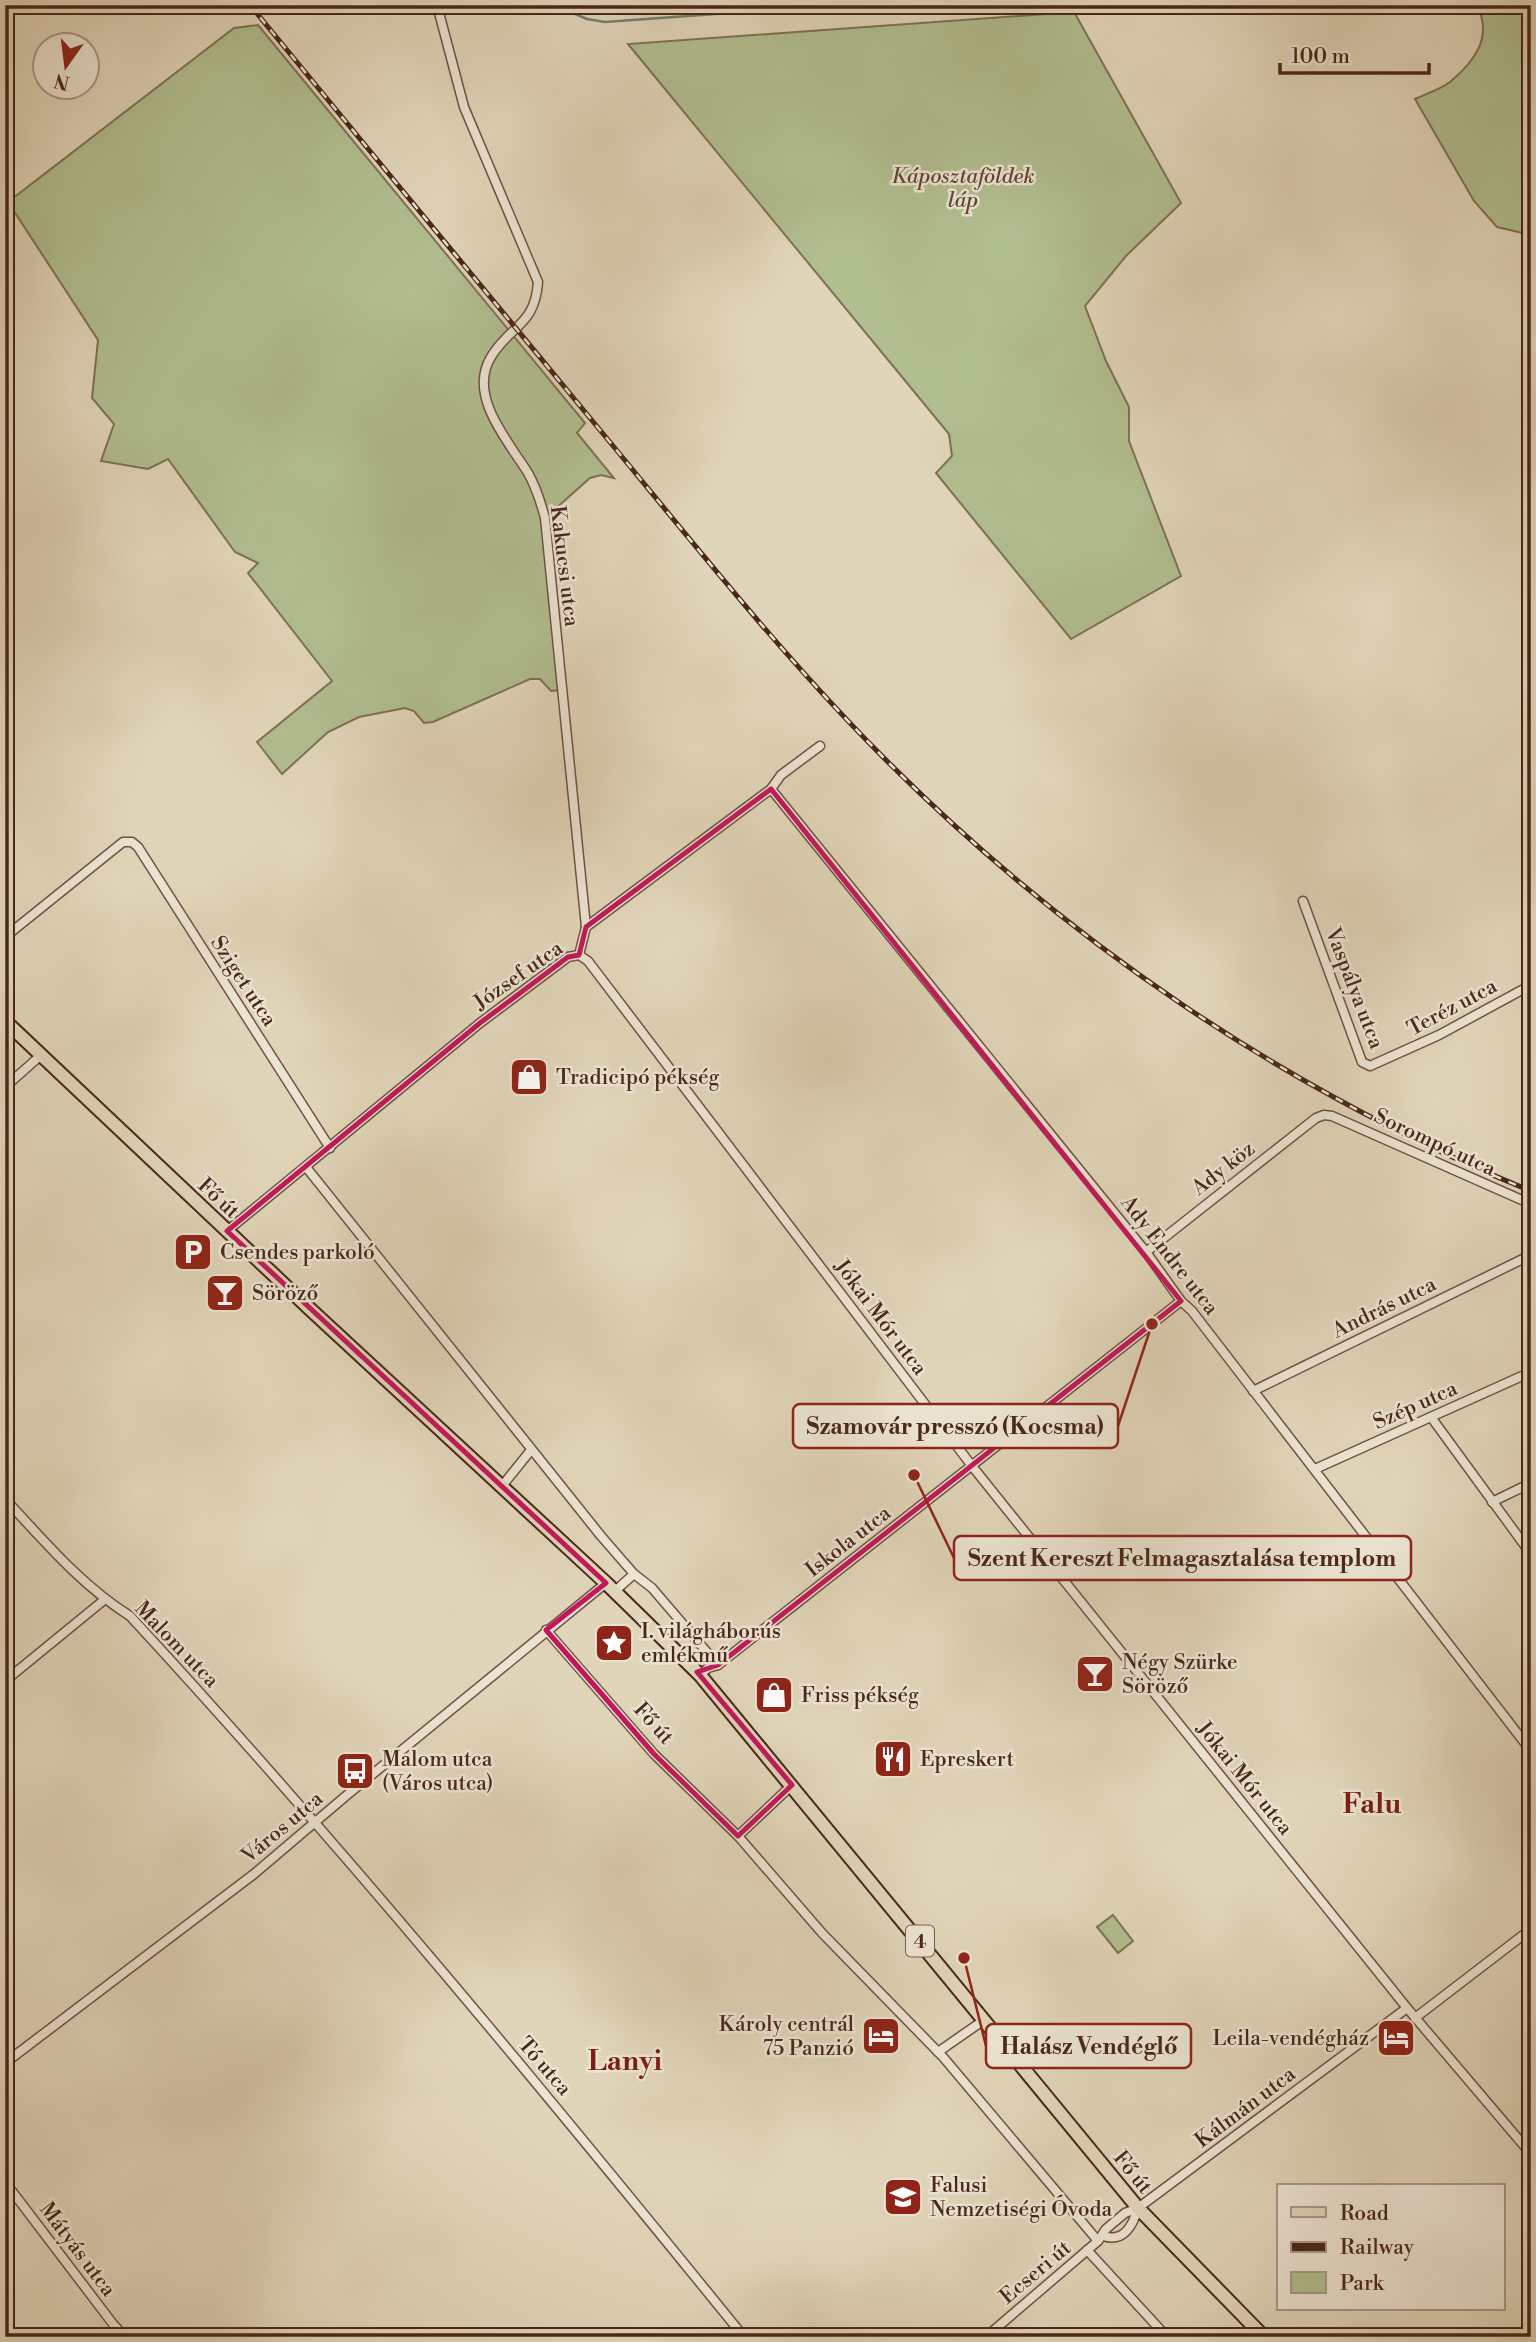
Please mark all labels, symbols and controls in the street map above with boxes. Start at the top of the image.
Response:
north arrow [32,32,102,102]
scale bar [1280,32,1429,76]
text: 100 m [1291,44,1350,70]
text: N [52,68,72,95]
park label: Káposztaföldek láp [892,164,1034,214]
street label: Kakucsi utca [544,504,584,629]
street label: Vaspálya utca [1319,923,1389,1053]
street label: Sziget utca [204,932,282,1032]
street label: József utca [468,935,569,1017]
street label: Teréz utca [1403,973,1502,1042]
shop icon: Tradicipó pékség [508,1056,550,1098]
place label: Tradicipó pékség [556,1065,720,1091]
street label: Sorompó utca [1370,1103,1500,1183]
street label: Ady köz [1186,1136,1261,1202]
street label: Fő út [192,1173,245,1225]
street label: Ady Endre utca [1114,1190,1224,1321]
parking icon: Csendes parkoló [172,1231,214,1273]
place label: Csendes parkoló [220,1240,375,1266]
street label: Jókai Mór utca [828,1254,932,1381]
street label: András utca [1327,1271,1441,1345]
bar icon: Söröző [204,1272,246,1314]
place label: Söröző [252,1281,319,1307]
street label: Szép utca [1369,1376,1462,1436]
callout: Szamovár presszó (Kocsma) [793,1404,1118,1448]
text: Szamovár presszó (Kocsma) [806,1413,1104,1441]
street label: Iskola utca [801,1500,897,1583]
callout: Szent Kereszt Felmagasztalása templom [954,1536,1411,1580]
text: Szent Kereszt Felmagasztalása templom [968,1545,1396,1573]
street label: Malom utca [129,1596,224,1694]
place label: I. világháborús emlékmű [641,1619,781,1669]
place icon: I. világháborús emlékmű [593,1622,635,1664]
place label: Négy Szürke Söröző [1122,1650,1238,1700]
bar icon: Négy Szürke Söröző [1074,1653,1116,1695]
shop icon: Friss pékség [753,1674,795,1716]
place label: Friss pékség [801,1683,919,1709]
street label: Fő út [628,1697,679,1751]
street label: Jókai Mór utca [1190,1716,1298,1841]
restaurant icon: Epreskert [872,1738,914,1780]
place label: Malom utca (Város utca) [382,1747,493,1797]
place label: Epreskert [920,1747,1014,1773]
bus stop icon: Malom utca (Város utca) [334,1750,376,1792]
street label: Város utca [236,1786,329,1870]
district label: Falu [1343,1787,1401,1822]
road number: 4 [906,1926,934,1956]
place label: Károly centrál 75 Panzió [719,2012,854,2062]
hotel icon: Károly centrál 75 Panzió [860,2015,902,2057]
hotel icon: Leila-vendégház [1375,2017,1417,2059]
callout: Halász Vendéglő [986,2024,1191,2068]
place label: Leila-vendégház [1213,2026,1369,2052]
street label: Tó utca [512,2032,577,2102]
text: Halász Vendéglő [1001,2033,1178,2061]
district label: Lanyi [588,2044,662,2079]
street label: Kálmán utca [1190,2061,1301,2154]
street label: Fő út [1107,2146,1158,2200]
place label: Falusi Nemzetiségi Óvoda [930,2173,1112,2223]
school or university icon: Falusi Nemzetiségi Óvoda [882,2176,924,2218]
legend [1277,2184,1504,2310]
street label: Mátyás utca [33,2197,121,2302]
text: Road [1340,2201,1389,2227]
street label: Ecseri út [995,2235,1077,2310]
text: Railway [1340,2235,1415,2261]
text: Park [1340,2271,1385,2297]

